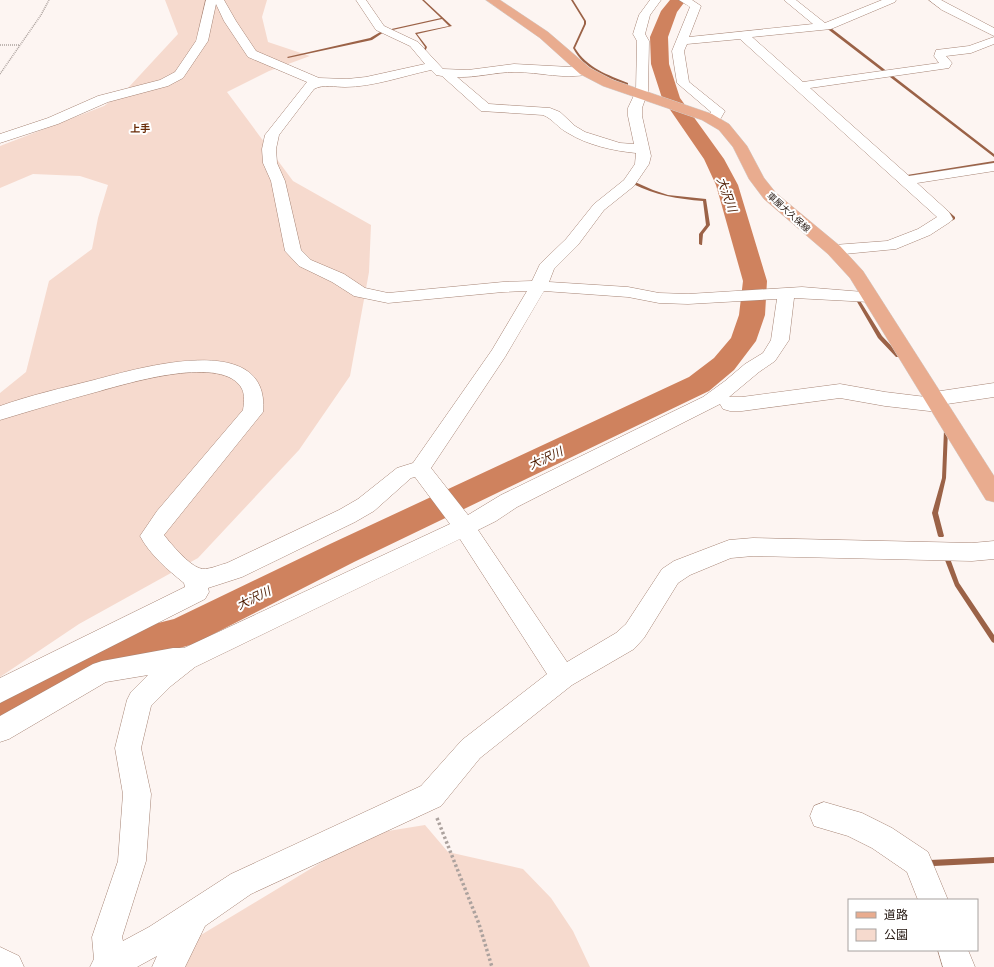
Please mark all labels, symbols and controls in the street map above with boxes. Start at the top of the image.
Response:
district label: 上手 [130,120,150,135]
water label: 大沢川 [714,174,743,216]
street label: 車屋大久保線 [765,189,814,236]
water label: 大沢川 [525,441,567,472]
water label: 大沢川 [233,581,275,613]
legend [848,899,978,951]
text: 道路 [884,905,908,922]
text: 公園 [884,925,908,942]

